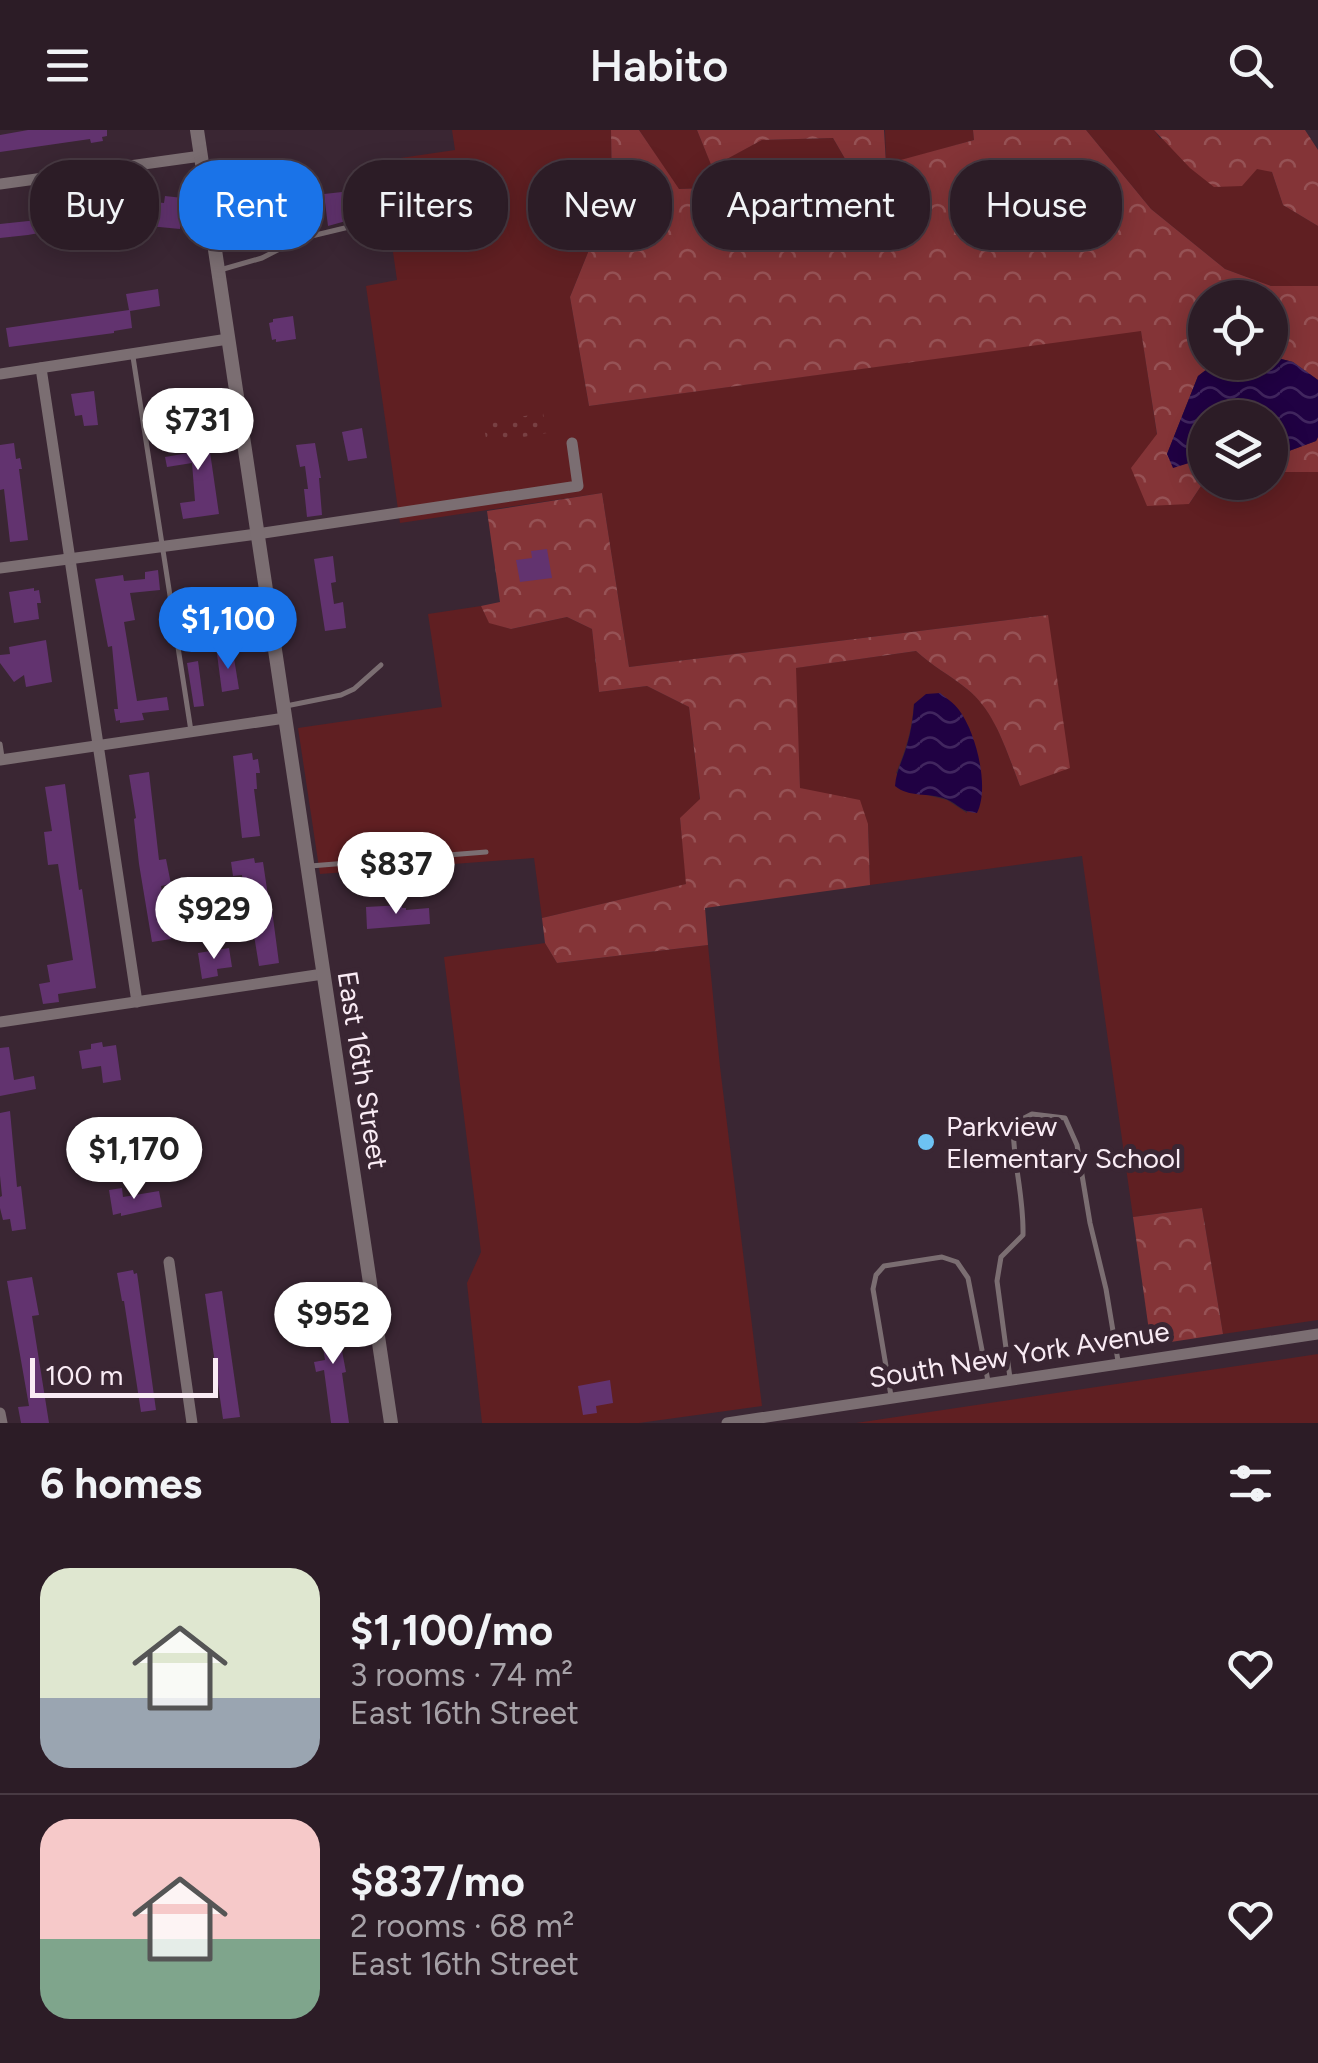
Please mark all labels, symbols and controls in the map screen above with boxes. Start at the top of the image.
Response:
icon: menu [40,38,95,93]
text: Habito [590,38,728,92]
icon: search [1223,38,1278,93]
chip: Buy [30,160,159,250]
chip: Rent [179,160,323,250]
chip: Filters [343,160,508,250]
chip: New [528,160,672,250]
chip: Apartment [692,160,930,250]
chip: House [950,160,1122,250]
map controls [1188,280,1288,500]
button: locate [1188,280,1288,380]
pin: $731 [139,388,257,473]
button: layers [1188,400,1288,500]
text: $731 [165,401,231,439]
pin: $1,100 [147,587,309,672]
text: $1,100 [181,600,275,638]
pin: $837 [337,832,455,917]
text: $837 [360,845,432,883]
pin: $929 [155,877,273,962]
text: $929 [177,890,251,928]
street label: East 16th Street [331,968,395,1172]
place label: Parkview Elementary School [946,1109,1181,1175]
pin: $1,170 [53,1117,215,1202]
text: $1,170 [88,1130,180,1168]
marker: Parkview Elementary School [915,1131,937,1153]
pin: $952 [274,1282,392,1367]
text: $952 [296,1295,370,1333]
street label: South New York Avenue [866,1313,1172,1395]
scale bar [30,1353,218,1398]
text: 100 m [45,1358,123,1392]
icon: filters [1223,1456,1278,1511]
text: 6 homes [40,1458,202,1509]
text: $1,100/mo [350,1605,553,1656]
icon: home [120,1608,240,1728]
icon: heart [1223,1641,1278,1696]
text: 3 rooms · 74 m² [350,1656,573,1694]
text: East 16th Street [350,1694,579,1732]
text: $837/mo [350,1856,525,1907]
icon: home [120,1859,240,1979]
icon: heart [1223,1892,1278,1947]
text: 2 rooms · 68 m² [350,1907,574,1945]
text: East 16th Street [350,1945,579,1983]

